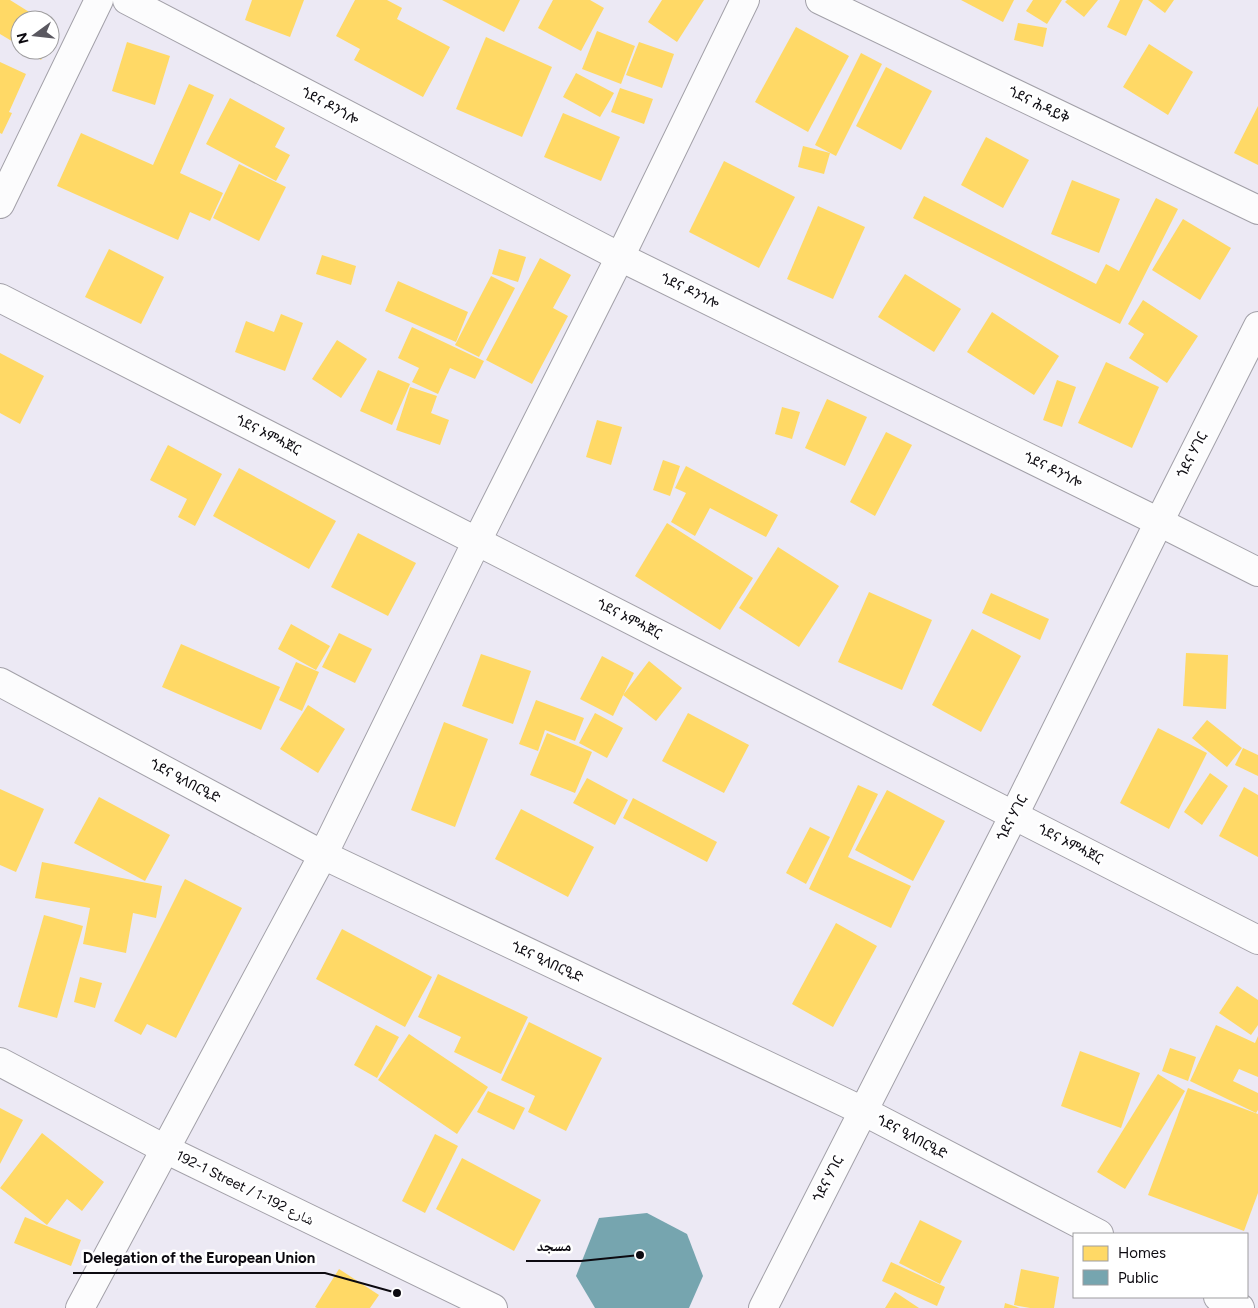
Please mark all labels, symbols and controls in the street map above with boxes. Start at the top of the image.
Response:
north arrow [10,10,60,60]
text: N [13,31,33,46]
street label: ጎደና ሕዳይቅ [1006,83,1072,127]
street label: ጎደና ዶንጎሎ [298,84,362,128]
street label: ጎደና ዶንጎሎ [658,269,722,313]
street label: ጎደና ኦምሓጀር [233,411,303,459]
street label: ጎደና ሃገር [1173,429,1211,481]
street label: ጎደና ዶንጎሎ [1021,448,1085,492]
street label: ጎደና ኦምሓጀር [594,595,664,643]
street label: ጎደና ዒላበርዒድ [147,755,223,807]
street label: ጎደና ሃገር [993,792,1031,844]
street label: ጎደና ኦምሓጀር [1035,820,1105,868]
street label: ጎደና ዒላበርዒድ [508,938,586,986]
street label: ጎደና ዒላበርዒድ [874,1111,950,1163]
street label: 192-1 Street / شارع 192-1 [173,1147,317,1230]
street label: ጎደና ሃገር [809,1153,847,1205]
callout: مسجد [526,1231,581,1261]
legend [1073,1233,1248,1298]
text: مسجد [537,1237,571,1255]
callout: Delegation of the European Union [73,1243,325,1273]
text: Homes [1118,1244,1166,1262]
text: Delegation of the European Union [83,1249,315,1267]
text: Public [1118,1269,1159,1287]

